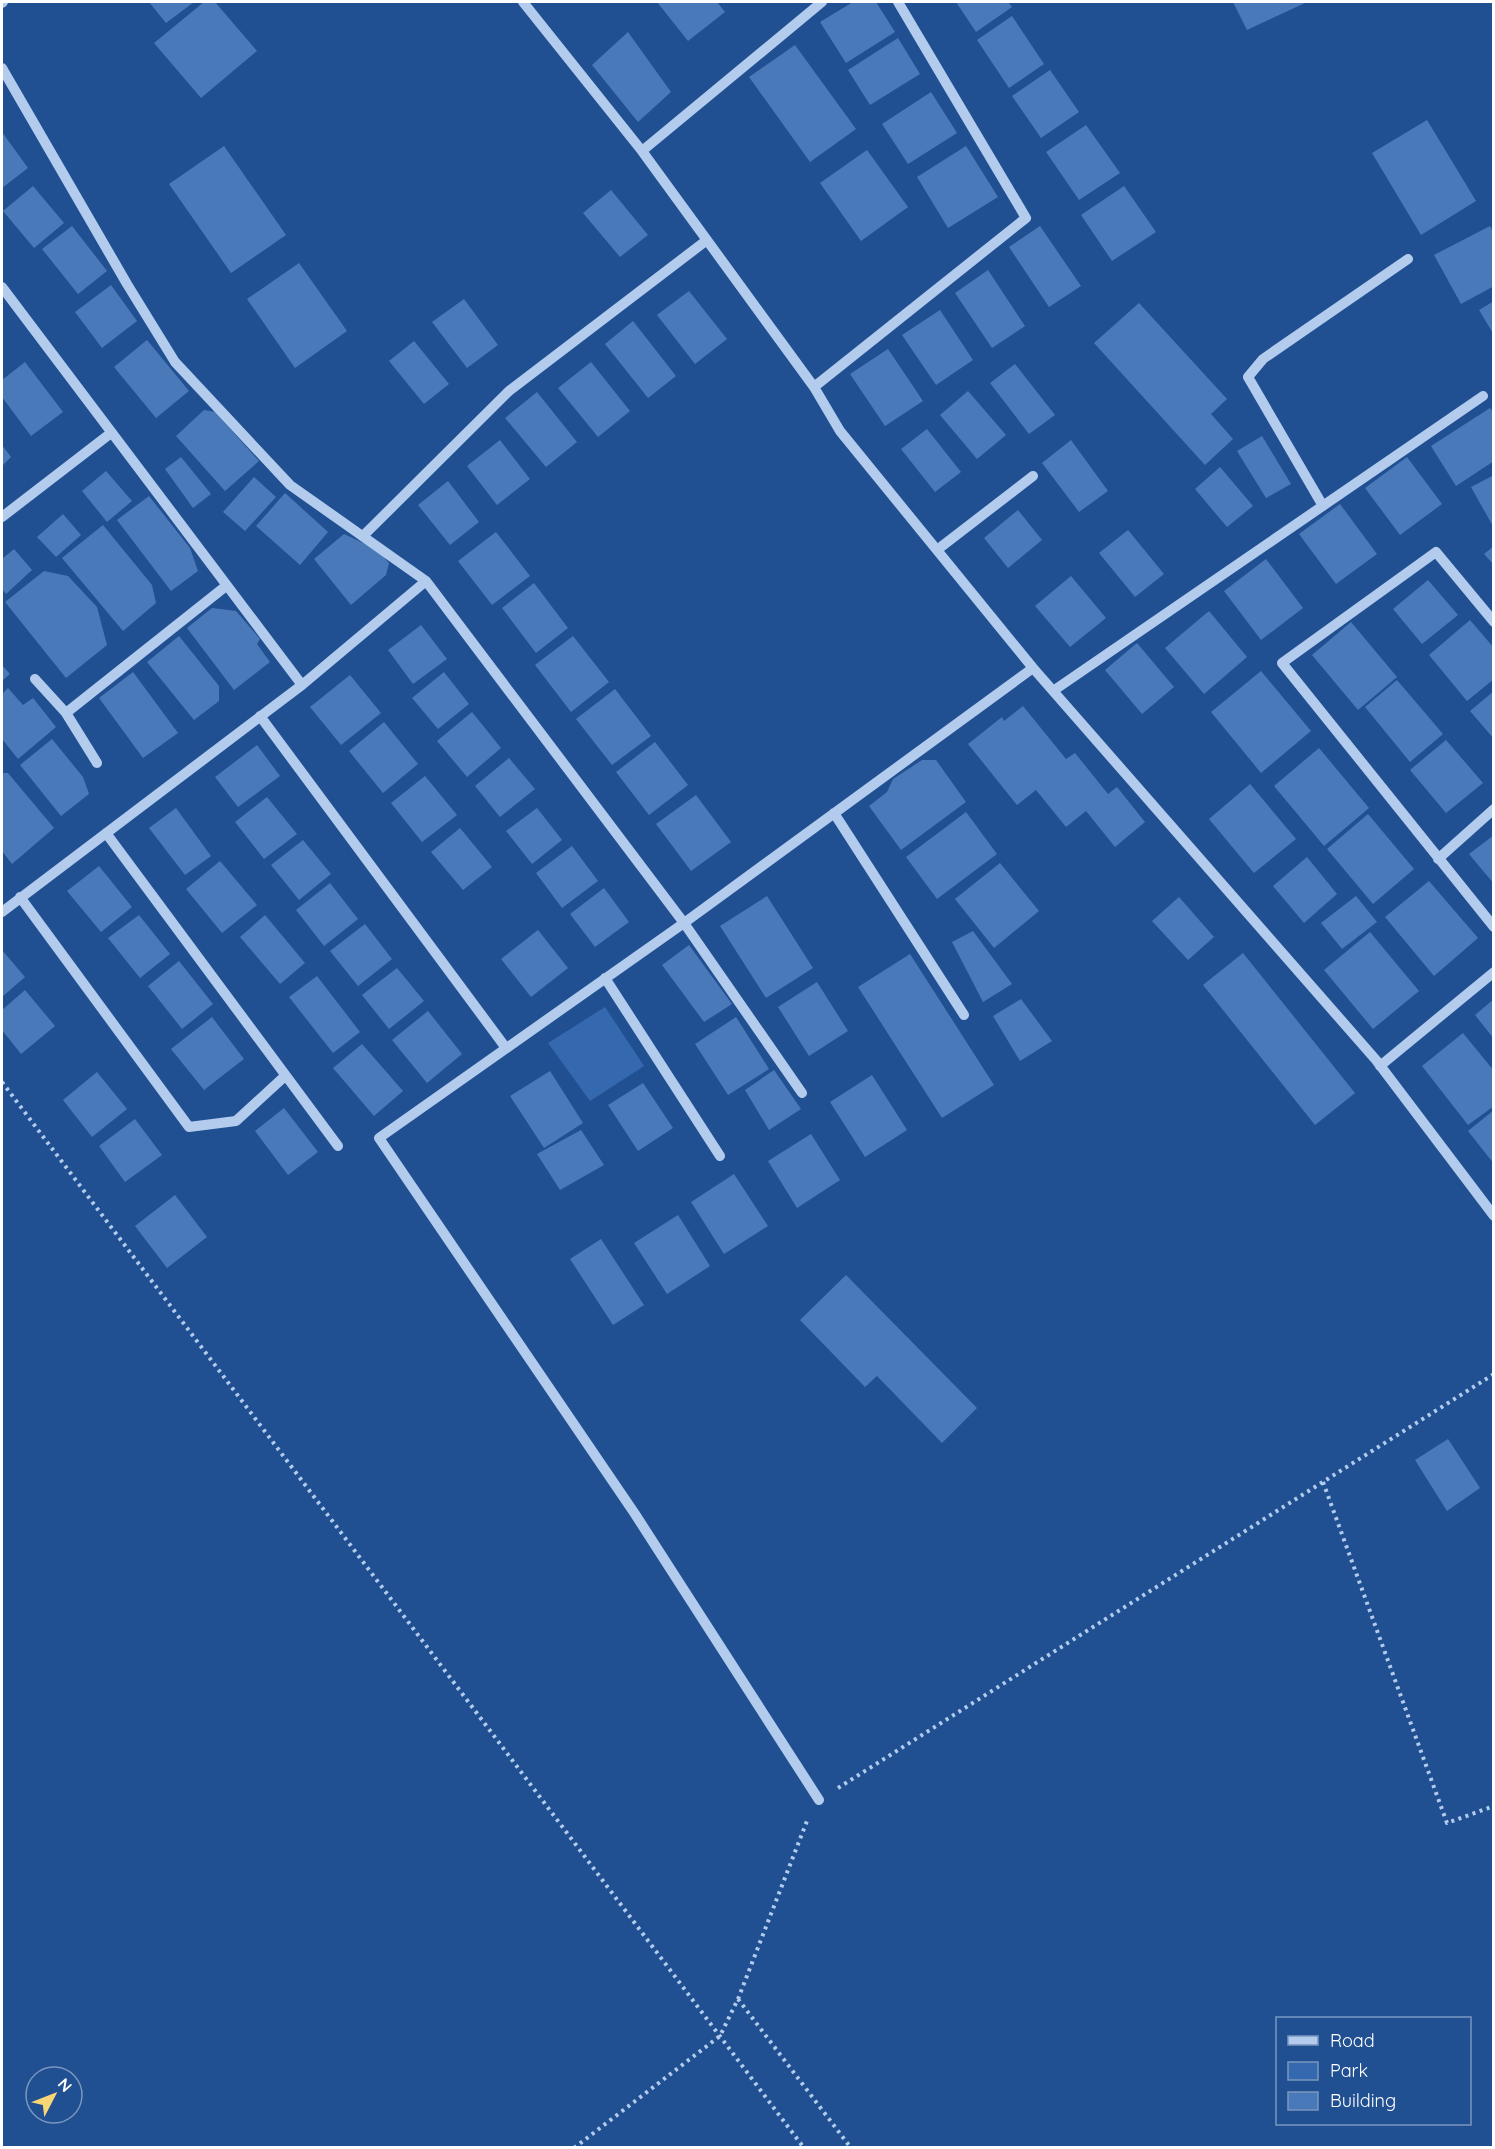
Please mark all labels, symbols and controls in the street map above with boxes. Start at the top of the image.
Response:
legend [1276,2017,1471,2125]
text: Road [1330,2029,1375,2052]
text: Park [1330,2059,1368,2082]
north arrow [24,2065,84,2125]
text: N [54,2074,77,2096]
text: Building [1330,2089,1396,2112]

